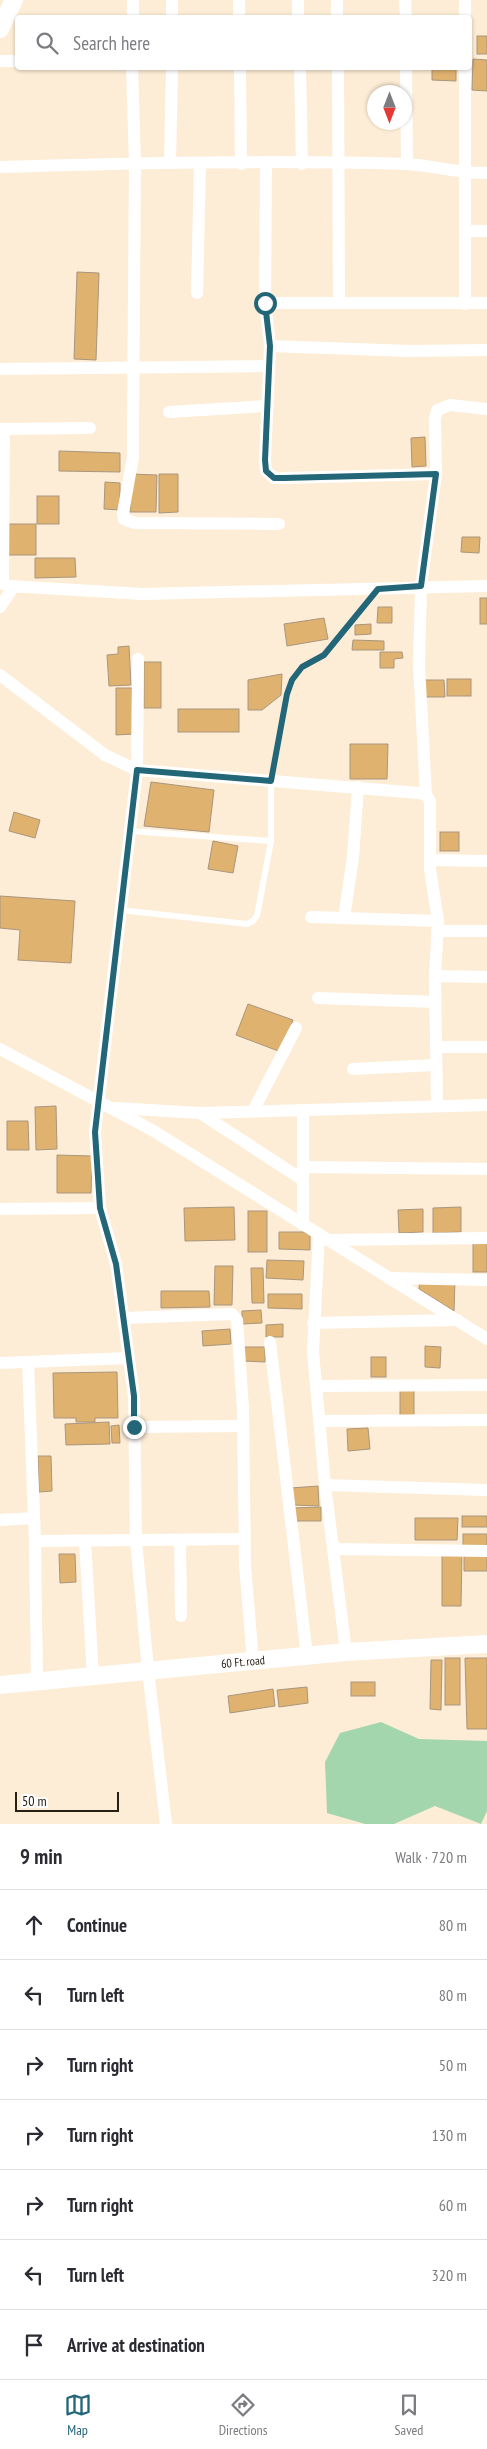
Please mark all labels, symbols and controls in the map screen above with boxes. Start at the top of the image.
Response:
search box [15,15,472,70]
icon: search [33,29,61,57]
text: Search here [73,31,150,55]
north arrow [367,85,412,130]
route start [254,292,277,315]
route end [123,1416,146,1439]
street label: 60 Ft. road [220,1652,266,1671]
scale bar [15,1789,119,1812]
text: 50 m [22,1792,47,1810]
text: 9 min [20,1843,62,1870]
text: Walk · 720 m [395,1847,467,1867]
icon: ahead [20,1911,48,1939]
text: Continue [67,1913,127,1937]
text: 80 m [439,1915,467,1935]
icon: left [20,1981,48,2009]
text: Turn left [67,1983,124,2007]
text: 80 m [439,1985,467,2005]
icon: right [20,2051,48,2079]
text: Turn right [67,2053,133,2077]
text: 50 m [439,2055,467,2075]
icon: right [20,2121,48,2149]
text: Turn right [67,2123,133,2147]
text: 130 m [432,2125,467,2145]
icon: right [20,2191,48,2219]
text: Turn right [67,2193,133,2217]
text: 60 m [439,2195,467,2215]
icon: left [20,2261,48,2289]
text: Turn left [67,2263,124,2287]
text: 320 m [432,2265,467,2285]
icon: arrive [20,2331,48,2359]
text: Arrive at destination [67,2333,205,2357]
tab: Map [64,2391,92,2439]
tab: Directions [219,2391,267,2439]
tab: Saved [395,2391,423,2439]

